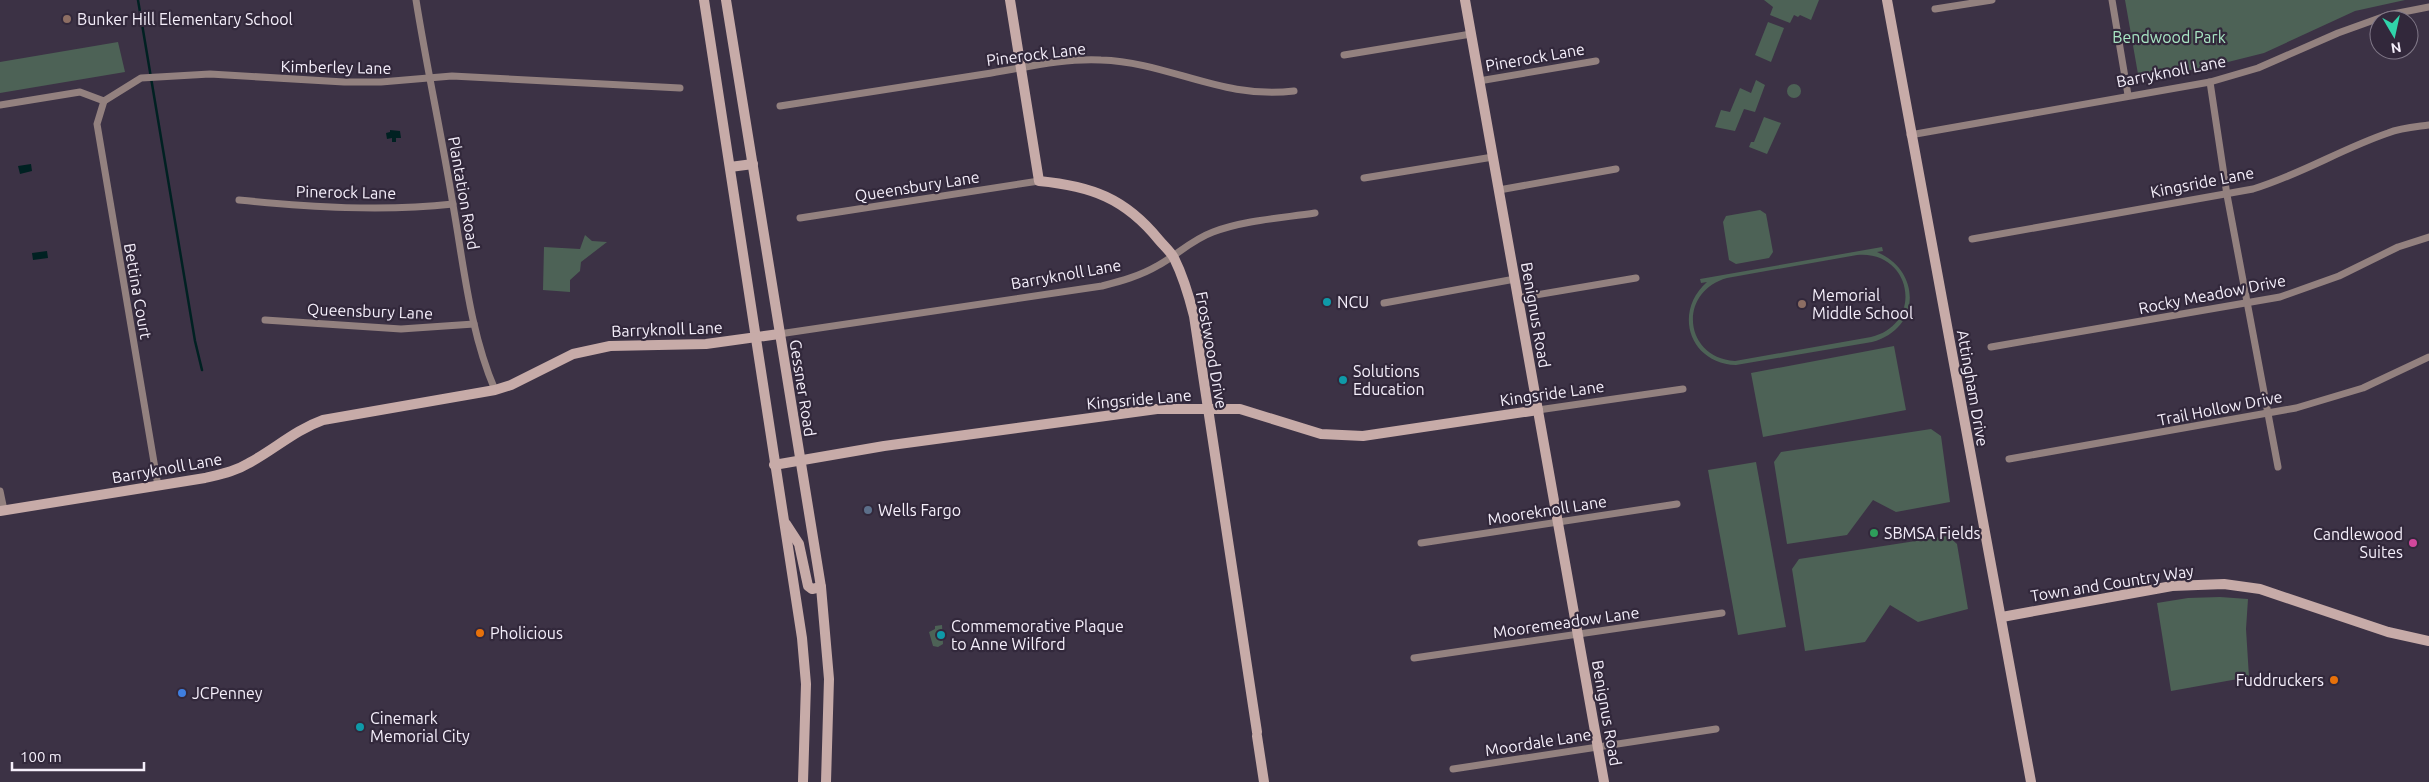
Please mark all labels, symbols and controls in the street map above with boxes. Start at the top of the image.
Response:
place label: Bunker Hill Elementary School [77,10,293,28]
north arrow [2369,10,2419,60]
marker: Bunker Hill Elementary School [61,13,73,25]
park label: Bendwood Park [2112,28,2226,46]
street label: Pinerock Lane [985,39,1087,69]
street label: Pinerock Lane [1484,39,1586,75]
text: N [2390,39,2402,57]
street label: Barryknoll Lane [2115,52,2227,90]
street label: Kimberley Lane [280,57,392,77]
street label: Plantation Road [445,135,483,251]
street label: Kingsride Lane [2149,163,2255,201]
street label: Queensbury Lane [853,167,981,205]
street label: Pinerock Lane [296,182,396,202]
street label: Bettina Court [121,242,155,341]
street label: Barryknoll Lane [1010,255,1122,293]
street label: Benignus Road [1518,261,1554,369]
street label: Rocky Meadow Drive [2137,271,2287,317]
place label: Memorial Middle School [1812,286,1913,322]
street label: Frostwood Drive [1193,290,1231,410]
place label: NCU [1337,293,1369,311]
marker: NCU [1321,296,1333,308]
marker: Memorial Middle School [1796,298,1808,310]
street label: Queensbury Lane [307,300,433,322]
street label: Barryknoll Lane [611,318,723,340]
street label: Attingham Drive [1954,328,1992,448]
street label: Gessner Road [786,338,820,438]
place label: Solutions Education [1353,362,1425,398]
marker: Solutions Education [1337,374,1349,386]
street label: Kingsride Lane [1499,377,1605,409]
street label: Kingsride Lane [1086,385,1192,413]
street label: Trail Hollow Drive [2156,387,2284,429]
street label: Barryknoll Lane [111,449,223,487]
street label: Mooreknoll Lane [1486,492,1608,528]
place label: Wells Fargo [878,501,961,519]
marker: Wells Fargo [862,504,874,516]
place label: SBMSA Fields [1884,524,1981,542]
place label: Candlewood Suites [2313,525,2403,561]
marker: SBMSA Fields [1868,527,1880,539]
marker: Candlewood Suites [2407,537,2419,549]
street label: Town and Country Way [2029,561,2195,605]
street label: Mooremeadow Lane [1492,603,1640,641]
place label: Commemorative Plaque to Anne Wilford [951,617,1124,653]
place label: Pholicious [490,624,563,642]
marker: Pholicious [474,627,486,639]
marker: Commemorative Plaque to Anne Wilford [935,629,947,641]
street label: Benignus Road [1589,659,1625,767]
place label: Fuddruckers [2236,671,2324,689]
marker: Fuddruckers [2328,674,2340,686]
place label: JCPenney [192,684,263,702]
marker: JCPenney [176,687,188,699]
place label: Cinemark Memorial City [370,709,470,745]
marker: Cinemark Memorial City [354,721,366,733]
street label: Moordale Lane [1484,725,1592,759]
scale bar [12,740,145,772]
text: 100 m [20,748,62,765]

